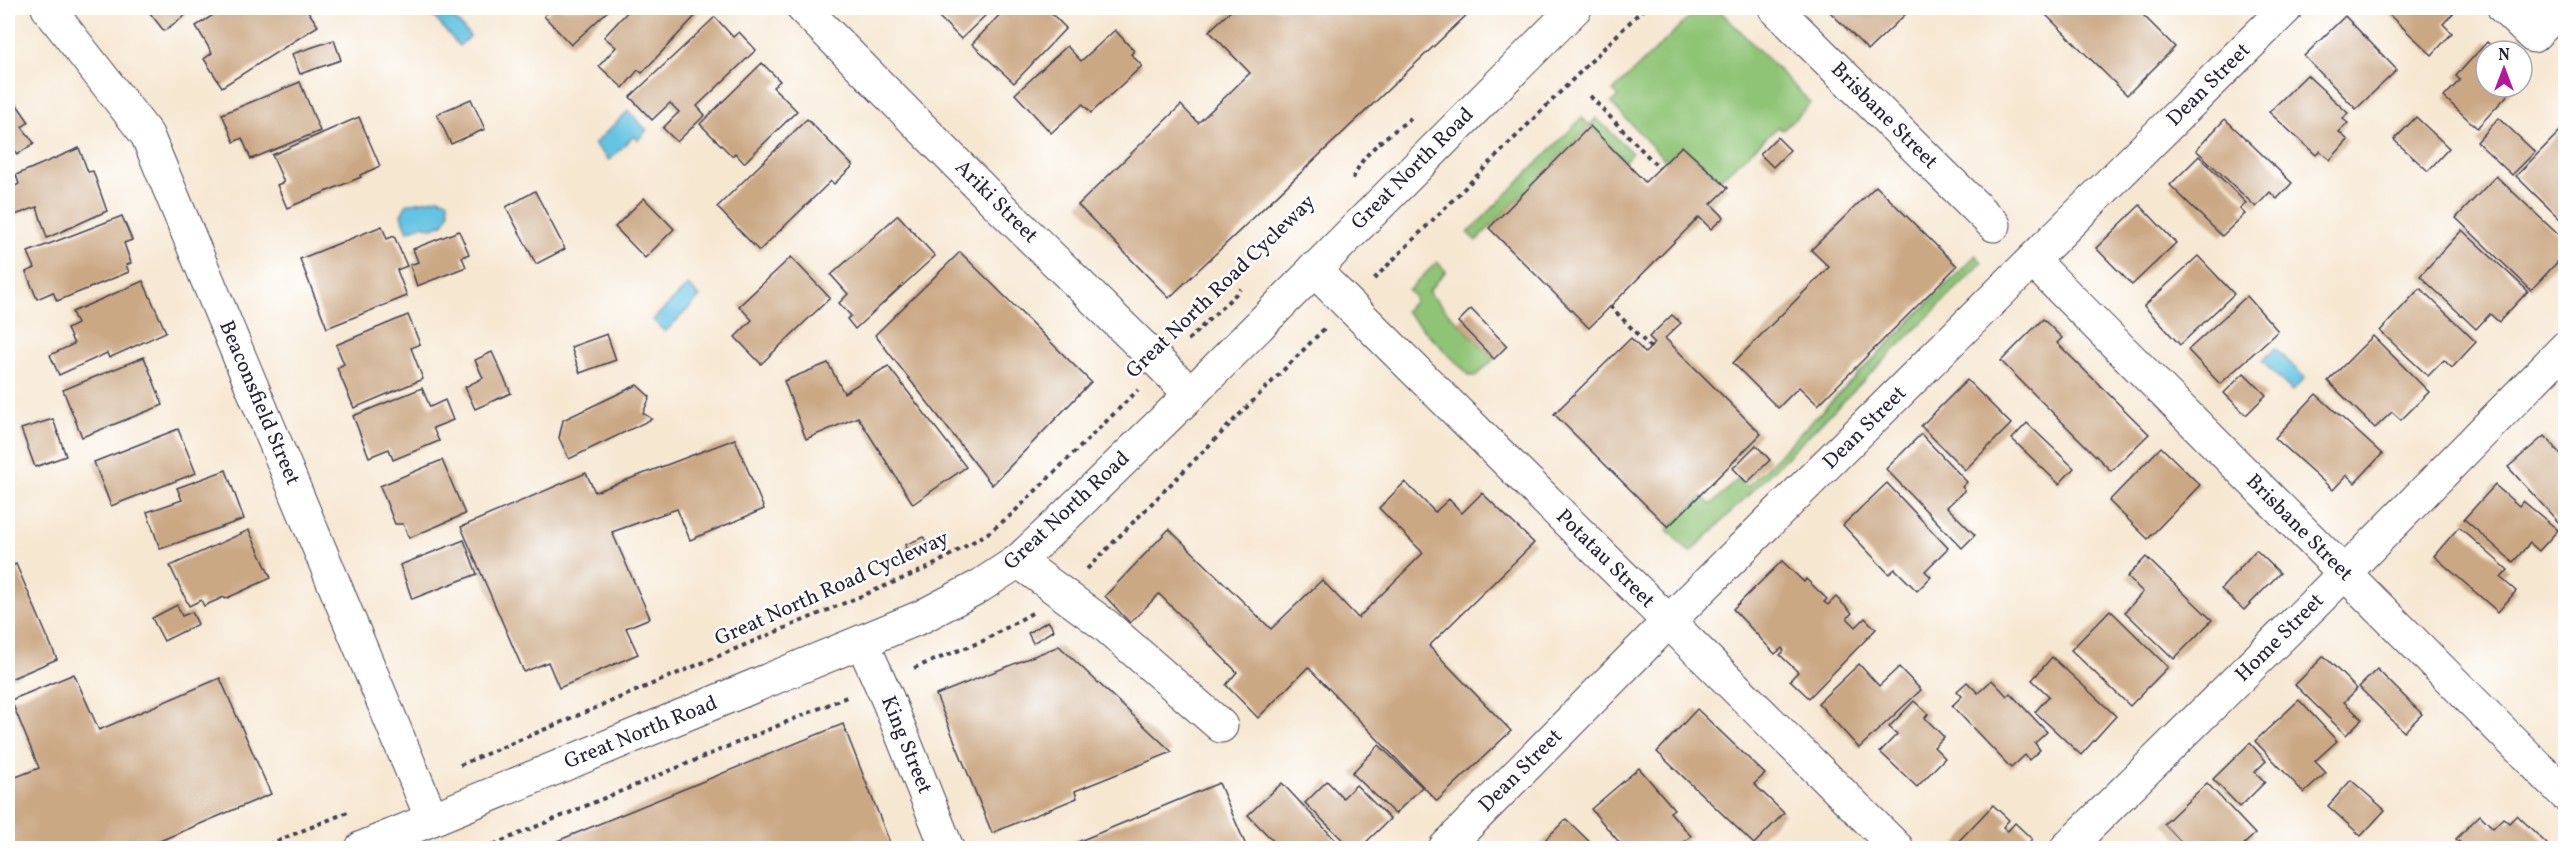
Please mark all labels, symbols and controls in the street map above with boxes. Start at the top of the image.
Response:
street label: Dean Street [2161,37,2257,133]
north arrow [2474,39,2534,99]
text: N [2498,45,2510,67]
street label: Brisbane Street [1824,56,1944,176]
street label: Great North Road [1345,101,1481,237]
street label: Ariki Street [948,154,1044,250]
street label: Great North Road Cycleway [1120,188,1323,385]
street label: Beaconsfield Street [211,316,307,490]
street label: Dean Street [1817,380,1913,476]
street label: Great North Road [998,445,1136,577]
street label: Brisbane Street [2239,468,2359,588]
street label: Potatau Street [1549,503,1661,615]
street label: Great North Road Cycleway [710,524,954,654]
street label: Home Street [2229,587,2331,689]
street label: Great North Road [560,689,722,777]
street label: King Street [873,692,939,798]
street label: Dean Street [1473,723,1569,819]

